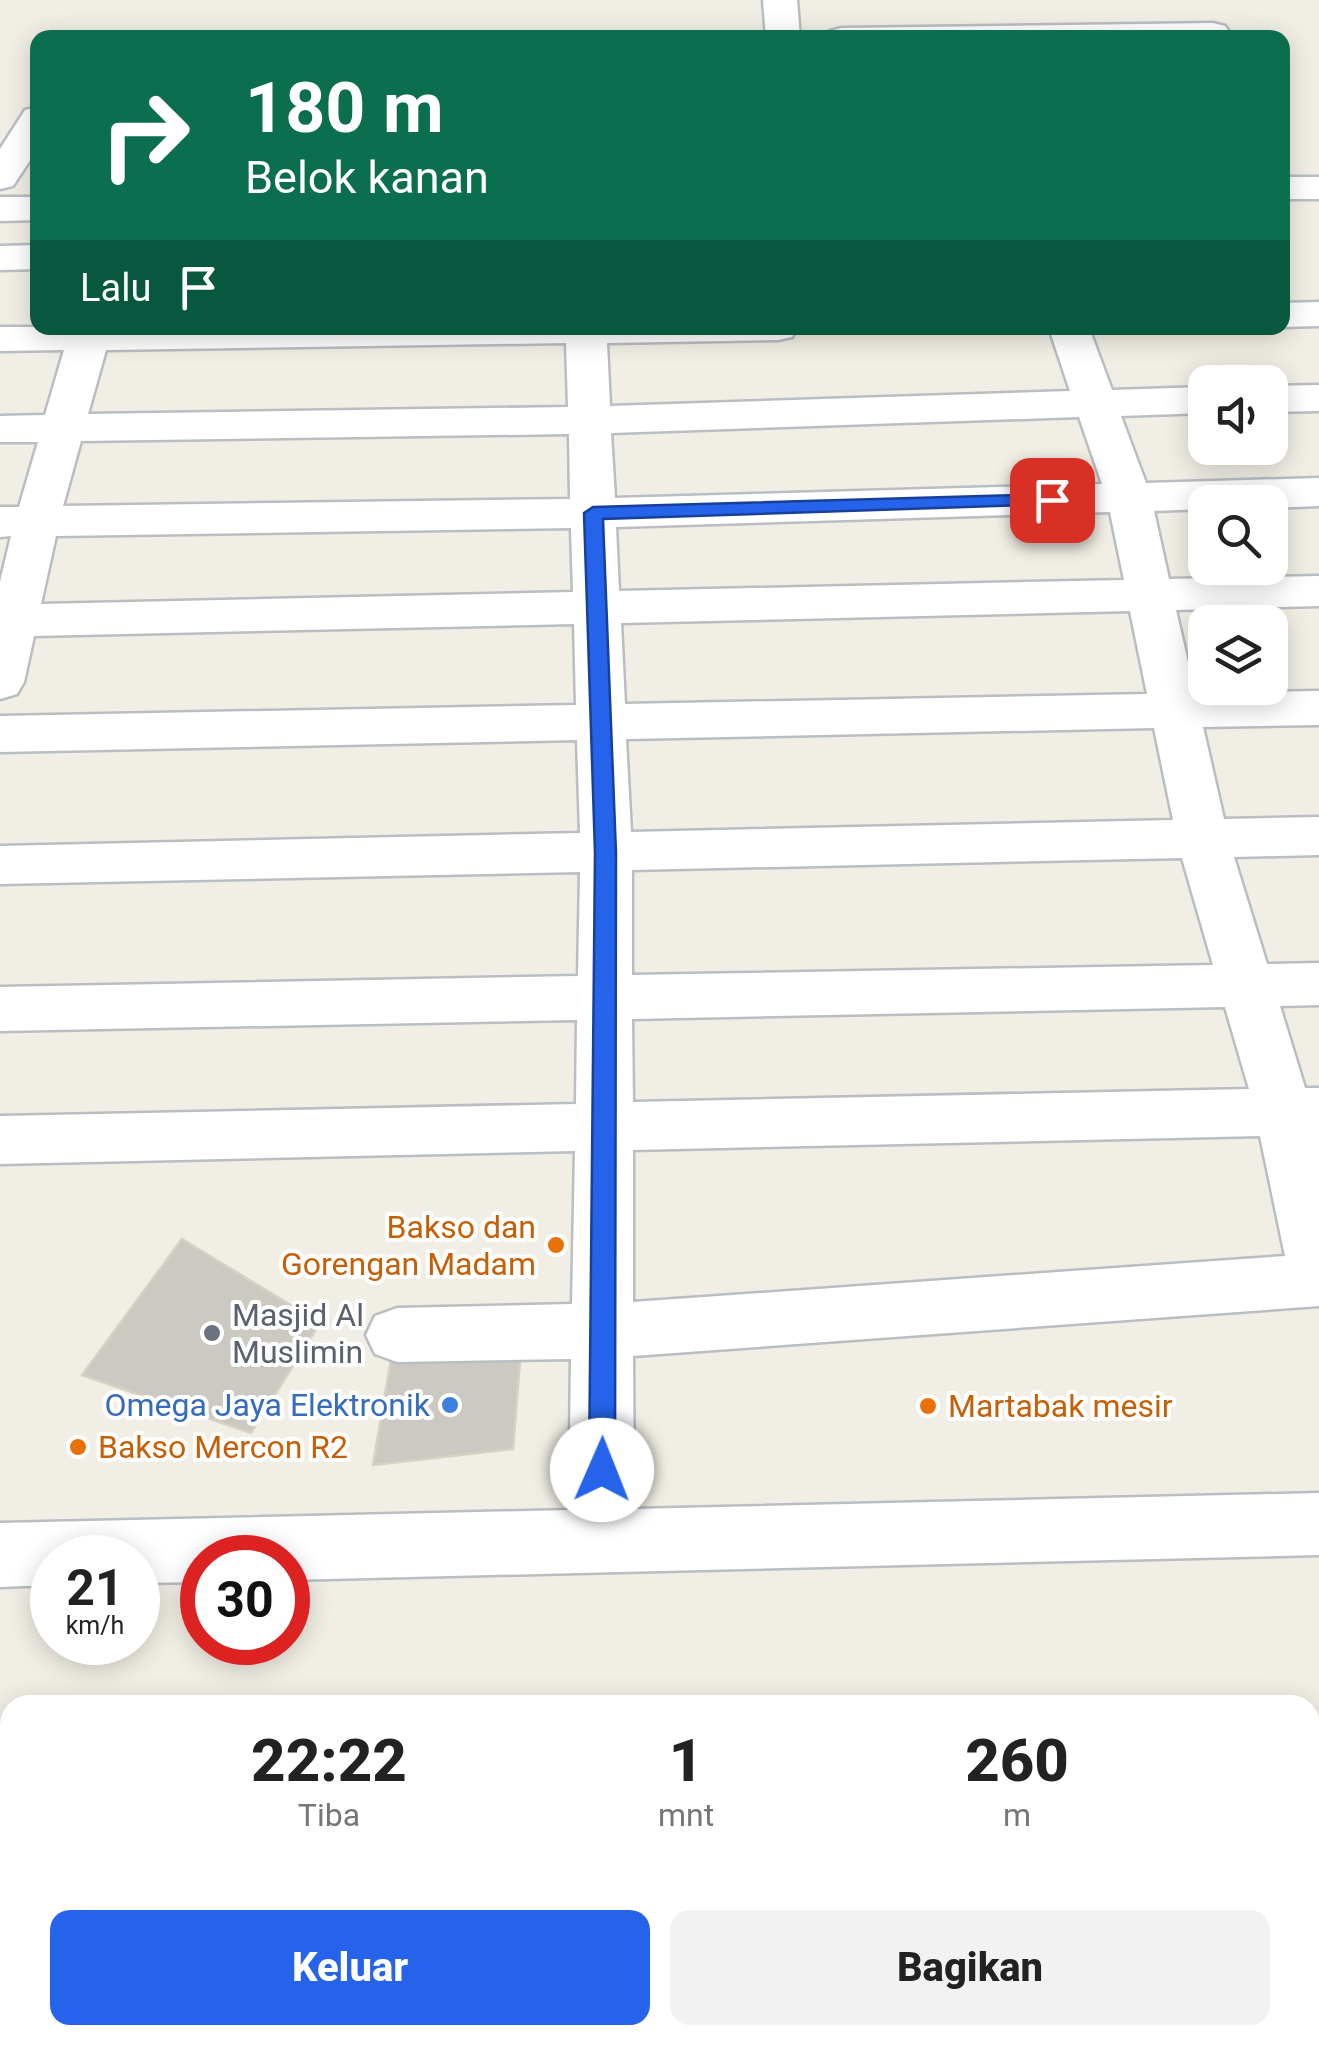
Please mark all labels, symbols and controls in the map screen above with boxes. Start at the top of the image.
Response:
text: 180 m [245,67,444,149]
icon: right [80,70,210,200]
text: Belok kanan [245,151,489,204]
icon: arrive [171,260,226,315]
text: Lalu [80,266,151,310]
map controls [1188,365,1288,705]
button: sound [1188,365,1288,465]
pin [1010,458,1095,543]
icon: arrive [1025,473,1080,528]
button: search [1188,485,1288,585]
button: layers [1188,605,1288,705]
place label: Bakso dan Gorengan Madam [281,1208,536,1283]
marker: Bakso dan Gorengan Madam [545,1234,567,1256]
place label: Masjid Al Muslimin [232,1296,364,1371]
marker: Masjid Al Muslimin [201,1322,223,1344]
place label: Omega Jaya Elektronik [104,1386,431,1424]
place label: Martabak mesir [948,1387,1173,1425]
marker: Omega Jaya Elektronik [439,1394,461,1416]
marker: Martabak mesir [917,1395,939,1417]
position arrow [550,1418,654,1522]
place label: Bakso Mercon R2 [98,1428,348,1466]
marker: Bakso Mercon R2 [67,1436,89,1458]
speed limit sign: 30 [180,1535,310,1665]
text: 21 [66,1559,124,1617]
text: km/h [66,1611,124,1640]
text: 22:22 [251,1725,407,1796]
text: 1 [669,1725,703,1796]
text: 260 [965,1725,1069,1796]
text: Tiba [298,1796,360,1834]
text: mnt [658,1796,714,1834]
text: m [1003,1796,1031,1834]
button: Keluar [50,1910,650,2025]
button: Bagikan [670,1910,1270,2025]

